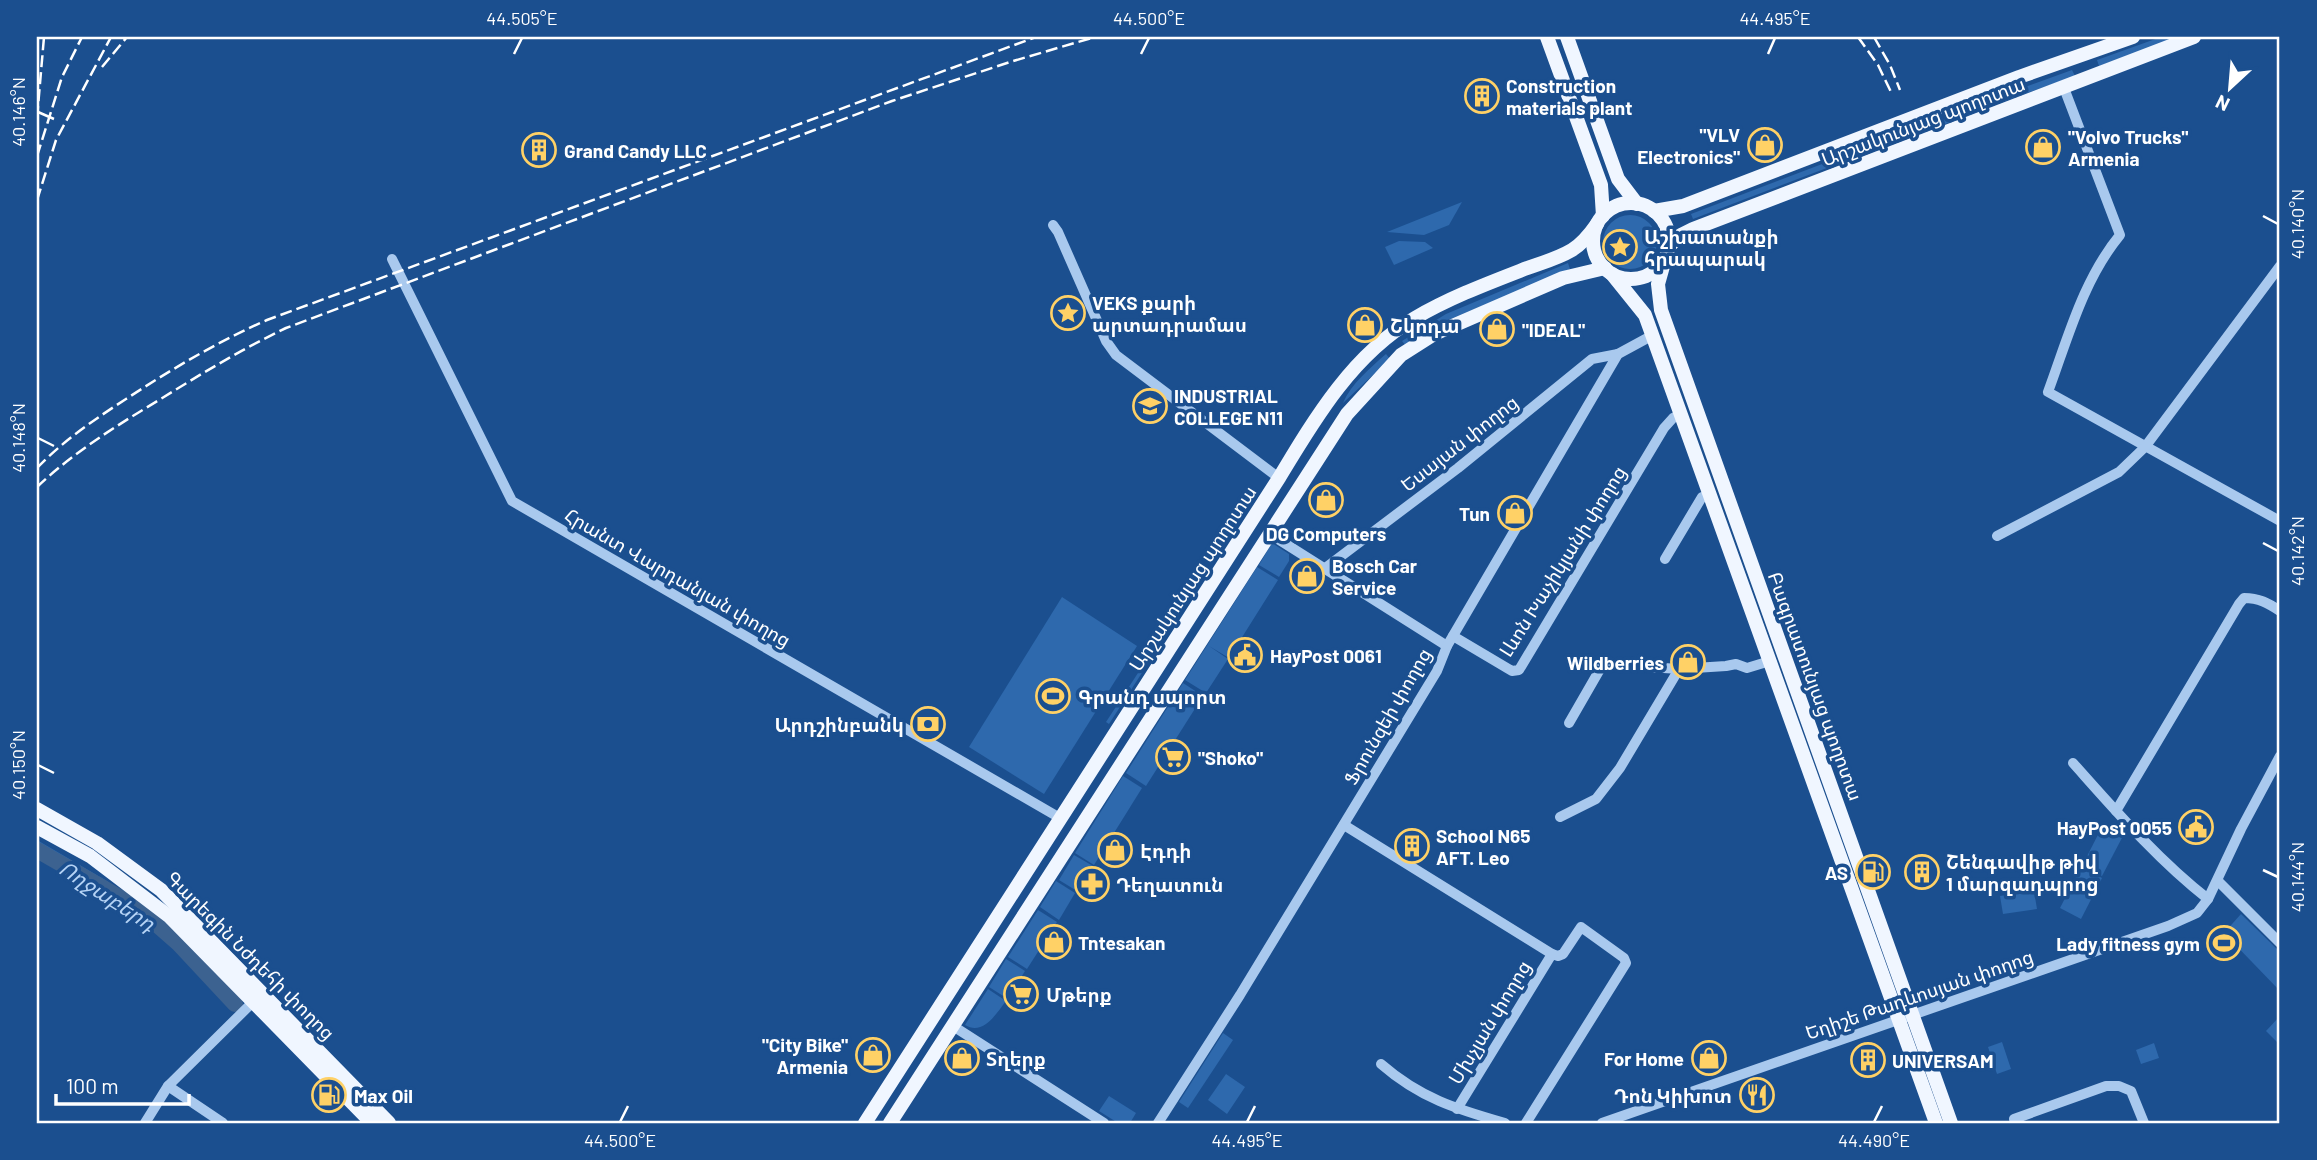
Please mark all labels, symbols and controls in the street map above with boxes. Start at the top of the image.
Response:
text: 44.505°E [486,7,558,29]
text: 44.500°E [1113,7,1185,29]
text: 44.495°E [1739,7,1811,29]
north arrow [2194,52,2264,122]
street label: Արշակունյաց պողոտա [1818,71,2028,171]
place label: Construction materials plant [1506,74,1632,119]
text: 40.146°N [7,77,29,147]
building icon: Construction materials plant [1463,77,1501,115]
text: N [2212,91,2233,117]
place label: "VLV Electronics" [1637,123,1740,168]
place label: "Volvo Trucks" Armenia [2068,125,2188,170]
shop icon: "VLV Electronics" [1746,126,1784,164]
shop icon: "Volvo Trucks" Armenia [2024,128,2062,166]
building icon: Grand Candy LLC [520,131,558,169]
place label: Grand Candy LLC [564,139,707,162]
text: 40.140°N [2286,189,2308,259]
place label: Աշխատանքի հրապարակ [1644,225,1779,271]
place icon: Աշխատանքի հրապարակ [1601,228,1639,266]
place label: VEKS քարի արտադրամաս [1092,291,1247,337]
place icon: VEKS քարի արտադրամաս [1049,294,1087,332]
shop icon: Շկոդա [1346,306,1384,344]
shop icon: "IDEAL" [1478,310,1516,348]
place label: Շկոդա [1390,314,1459,338]
place label: "IDEAL" [1522,318,1585,341]
place label: INDUSTRIAL COLLEGE N11 [1174,384,1283,429]
school or university icon: INDUSTRIAL COLLEGE N11 [1131,387,1169,425]
street label: Եսայան փողոց [1396,390,1523,497]
text: 40.148°N [7,403,29,473]
street label: Լևոն Խաչիկյանի փողոց [1494,461,1631,661]
street label: Արշակունյաց պողոտա [1123,481,1261,676]
shop icon: DG Computers [1307,481,1345,519]
shop icon: Tun [1496,494,1534,532]
place label: Tun [1459,502,1490,525]
street label: Հրանտ Վարդանյան փողոց [560,503,795,652]
text: 40.142°N [2286,516,2308,586]
place label: DG Computers [1266,522,1386,545]
place label: Bosch Car Service [1332,554,1418,599]
shop icon: Bosch Car Service [1288,557,1326,595]
street label: Բագրատունյաց պողոտա [1763,568,1868,804]
public building icon: HayPost 0061 [1226,636,1264,674]
shop icon: Wildberries [1669,643,1707,681]
place label: HayPost 0061 [1270,644,1382,667]
street label: Ֆրունզեի փողոց [1339,644,1436,789]
place label: Wildberries [1567,651,1664,674]
sports icon: Գրանդ սպորտ [1034,677,1072,715]
place label: Գրանդ սպորտ [1078,685,1226,709]
bank icon: Արդշինբանկ [909,705,947,743]
place label: Արդշինբանկ [774,713,904,737]
text: 40.150°N [7,730,29,800]
supermarket icon: "Shoko" [1154,738,1192,776]
place label: "Shoko" [1198,746,1263,769]
public building icon: HayPost 0055 [2177,808,2215,846]
place label: HayPost 0055 [2057,816,2172,839]
place label: School N65 AFT. Leo [1436,824,1531,869]
building icon: School N65 AFT. Leo [1393,827,1431,865]
shop icon: Էդդի [1096,831,1134,869]
place label: Էդդի [1140,839,1192,863]
text: 40.144°N [2286,842,2308,912]
place label: Շենգավիթ թիվ 1 մարզադպրոց [1946,850,2099,896]
fuel station icon: AS [1854,853,1892,891]
building icon: Շենգավիթ թիվ 1 մարզադպրոց [1903,853,1941,891]
water label: Ողջաբերդ [55,855,161,936]
place label: AS [1825,861,1848,884]
pharmacy icon: Դեղատուն [1073,865,1111,903]
street label: Գարեգին Նժդեհի փողոց [161,866,340,1045]
place label: Դեղատուն [1116,873,1223,897]
shop icon: Tntesakan [1035,923,1073,961]
sports icon: Lady fitness gym [2205,924,2243,962]
place label: Tntesakan [1078,931,1165,954]
place label: Lady fitness gym [2056,932,2200,955]
street label: Եղիշե Թադևոսյան փողոց [1802,944,2036,1045]
street label: Մխչյան փողոց [1443,956,1536,1088]
supermarket icon: Մթերք [1002,975,1040,1013]
place label: Մթերք [1046,983,1112,1007]
place label: "City Bike" Armenia [762,1033,848,1078]
shop icon: "City Bike" Armenia [854,1036,892,1074]
shop icon: Տղերք [943,1039,981,1077]
shop icon: For Home [1690,1039,1728,1077]
building icon: UNIVERSAM [1849,1041,1887,1079]
place label: Տղերք [986,1047,1046,1071]
place label: For Home [1604,1047,1684,1070]
place label: UNIVERSAM [1892,1049,1994,1072]
scale bar [56,1062,189,1106]
text: 100 m [66,1073,119,1098]
fuel station icon: Max Oil [310,1076,348,1114]
restaurant icon: Դոն Կիխոտ [1738,1076,1776,1114]
place label: Max Oil [354,1084,413,1107]
place label: Դոն Կիխոտ [1614,1084,1732,1108]
text: 44.500°E [584,1129,656,1151]
text: 44.495°E [1211,1129,1283,1151]
text: 44.490°E [1838,1129,1910,1151]

